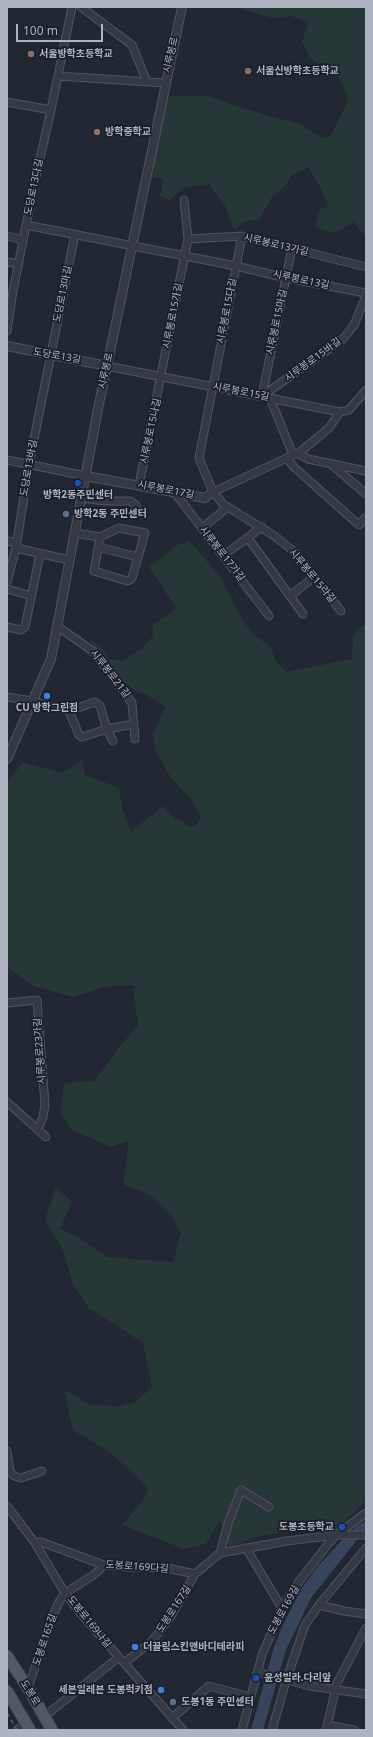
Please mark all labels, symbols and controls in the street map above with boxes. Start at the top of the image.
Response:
scale bar [18,16,105,42]
text: 100 m [23,22,58,39]
street label: 시루봉로 [161,36,181,74]
place label: 서울방학초등학교 [39,48,113,60]
marker: 서울방학초등학교 [26,49,36,59]
place label: 서울신방학초등학교 [256,65,339,77]
marker: 서울신방학초등학교 [243,66,253,76]
place label: 방학중학교 [105,126,151,138]
marker: 방학중학교 [92,127,102,137]
street label: 도당로13다길 [22,158,46,216]
street label: 시루봉로13가길 [242,232,310,258]
street label: 도당로13마길 [51,265,75,323]
street label: 시루봉로13길 [272,268,330,292]
street label: 시루봉로15다길 [215,277,239,345]
street label: 시루봉로15가길 [161,282,185,350]
street label: 시루봉로15마길 [264,288,290,356]
street label: 시루봉로15바길 [283,336,343,384]
street label: 도당로13길 [32,346,82,366]
street label: 시루봉로 [96,352,116,390]
street label: 시루봉로15길 [212,381,270,403]
street label: 시루봉로15나길 [138,397,164,465]
street label: 도당로13바길 [18,439,40,497]
marker: 방학2동주민센터 [73,478,83,488]
street label: 시루봉로17길 [137,479,195,501]
place label: 방학2동주민센터 [43,489,113,501]
place label: 방학2동 주민센터 [74,508,147,520]
marker: 방학2동 주민센터 [61,509,71,519]
street label: 시루봉로17가길 [197,524,247,584]
street label: 시루봉로15라길 [286,547,338,605]
street label: 시루봉로21길 [88,648,132,700]
marker: CU 방학그린점 [42,691,52,701]
place label: CU 방학그린점 [16,702,78,714]
street label: 시루봉로23가길 [32,1017,48,1085]
place label: 도봉초등학교 [279,1521,334,1533]
marker: 도봉초등학교 [337,1522,347,1532]
street label: 도봉로169다길 [105,1559,169,1575]
street label: 도봉로167길 [154,1583,194,1635]
street label: 도봉로169길 [266,1583,302,1637]
street label: 도봉로169나길 [64,1594,114,1650]
street label: 도봉로165길 [31,1613,59,1667]
place label: 더끌림스킨앤바디테라피 [143,1641,244,1653]
marker: 더끌림스킨앤바디테라피 [130,1642,140,1652]
place label: 윤성빌라.다리앞 [264,1672,331,1684]
marker: 윤성빌라.다리앞 [251,1673,261,1683]
street label: 도봉로 [18,1678,42,1708]
place label: 세븐일레븐 도봉럭키점 [58,1684,153,1696]
marker: 세븐일레븐 도봉럭키점 [156,1685,166,1695]
place label: 도봉1동 주민센터 [181,1696,254,1708]
marker: 도봉1동 주민센터 [168,1697,178,1707]

